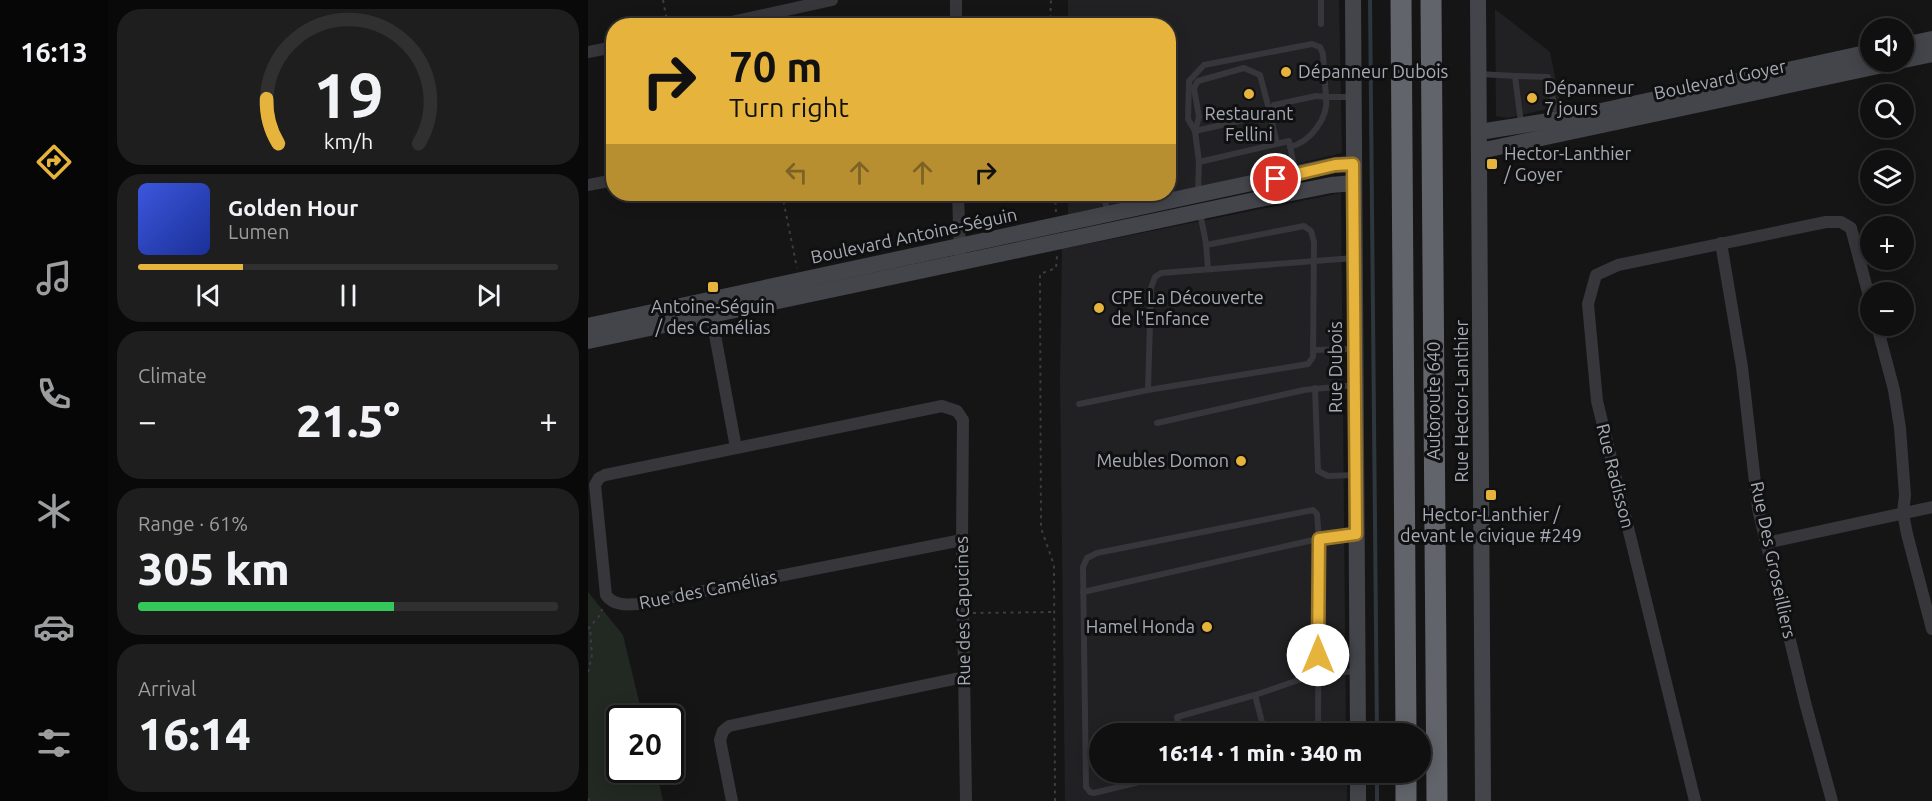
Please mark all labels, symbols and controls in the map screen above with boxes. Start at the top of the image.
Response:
map controls [1860,18,1914,336]
button: sound [1860,18,1914,72]
text: 16:13 [20,37,88,67]
icon: right [630,42,708,120]
text: 70 m [729,43,823,90]
street label: Boulevard Goyer [1652,55,1788,103]
text: 19 [313,60,383,130]
place label: Dépanneur Dubois [1298,61,1449,81]
marker: Dépanneur Dubois [1279,65,1293,79]
place label: Dépanneur 7 jours [1544,77,1634,118]
button: search [1860,84,1914,138]
marker: Restaurant Fellini [1242,87,1256,101]
marker: Dépanneur 7 jours [1525,91,1539,105]
text: Turn right [729,92,849,122]
place label: Restaurant Fellini [1205,103,1293,144]
text: km/h [323,129,373,153]
icon: directions [33,141,75,183]
place label: Hector-Lanthier / Goyer [1503,143,1631,184]
button: layers [1860,150,1914,204]
pin [1250,153,1301,204]
icon: left [780,156,813,189]
icon: ahead [843,156,876,189]
icon: ahead [906,156,939,189]
icon: right [969,156,1002,189]
marker: Hector-Lanthier / Goyer [1485,157,1499,171]
icon: arrive [1259,162,1292,195]
text: Golden Hour [228,195,358,220]
street label: Boulevard Antoine-Séguin [809,203,1019,267]
button: + [1860,216,1914,270]
text: Lumen [228,220,289,243]
icon: music [33,257,75,299]
icon: previous [192,279,225,312]
icon: pause [332,279,365,312]
icon: next [472,279,505,312]
marker: Antoine-Séguin / des Camélias [706,280,720,294]
button: − [1860,282,1914,336]
place label: CPE La Découverte de l'Enfance [1111,287,1264,328]
place label: Antoine-Séguin / des Camélias [651,296,775,337]
marker: CPE La Découverte de l'Enfance [1092,301,1106,315]
street label: Rue Hector-Lanthier [1451,319,1471,482]
street label: Rue Dubois [1325,321,1345,413]
street label: Autoroute 640 [1423,342,1443,460]
text: Climate [138,364,207,387]
icon: phone [33,373,75,415]
text: 21.5° [296,395,400,446]
text: − [138,402,157,439]
text: + [539,402,558,439]
street label: Rue Radisson [1593,421,1639,530]
place label: Meubles Domon [1096,450,1229,470]
marker: Meubles Domon [1234,454,1248,468]
street label: Rue Des Groseilliers [1748,480,1800,640]
marker: Hector-Lanthier / devant le civique #249 [1484,488,1498,502]
icon: climate [33,490,75,532]
place label: Hector-Lanthier / devant le civique #249 [1400,504,1582,545]
text: Range · 61% [138,512,248,535]
street label: Rue des Capucines [951,536,973,686]
text: 305 km [138,543,290,594]
street label: Rue des Camélias [637,566,779,612]
icon: car [33,606,75,648]
place label: Hamel Honda [1086,616,1195,636]
marker: Hamel Honda [1200,620,1214,634]
position arrow [1286,623,1350,687]
text: Arrival [138,677,196,700]
speed limit sign: 20 [606,705,684,783]
text: 16:14 [138,708,251,759]
icon: filters [33,722,75,764]
text: 16:14 · 1 min · 340 m [1158,740,1362,765]

